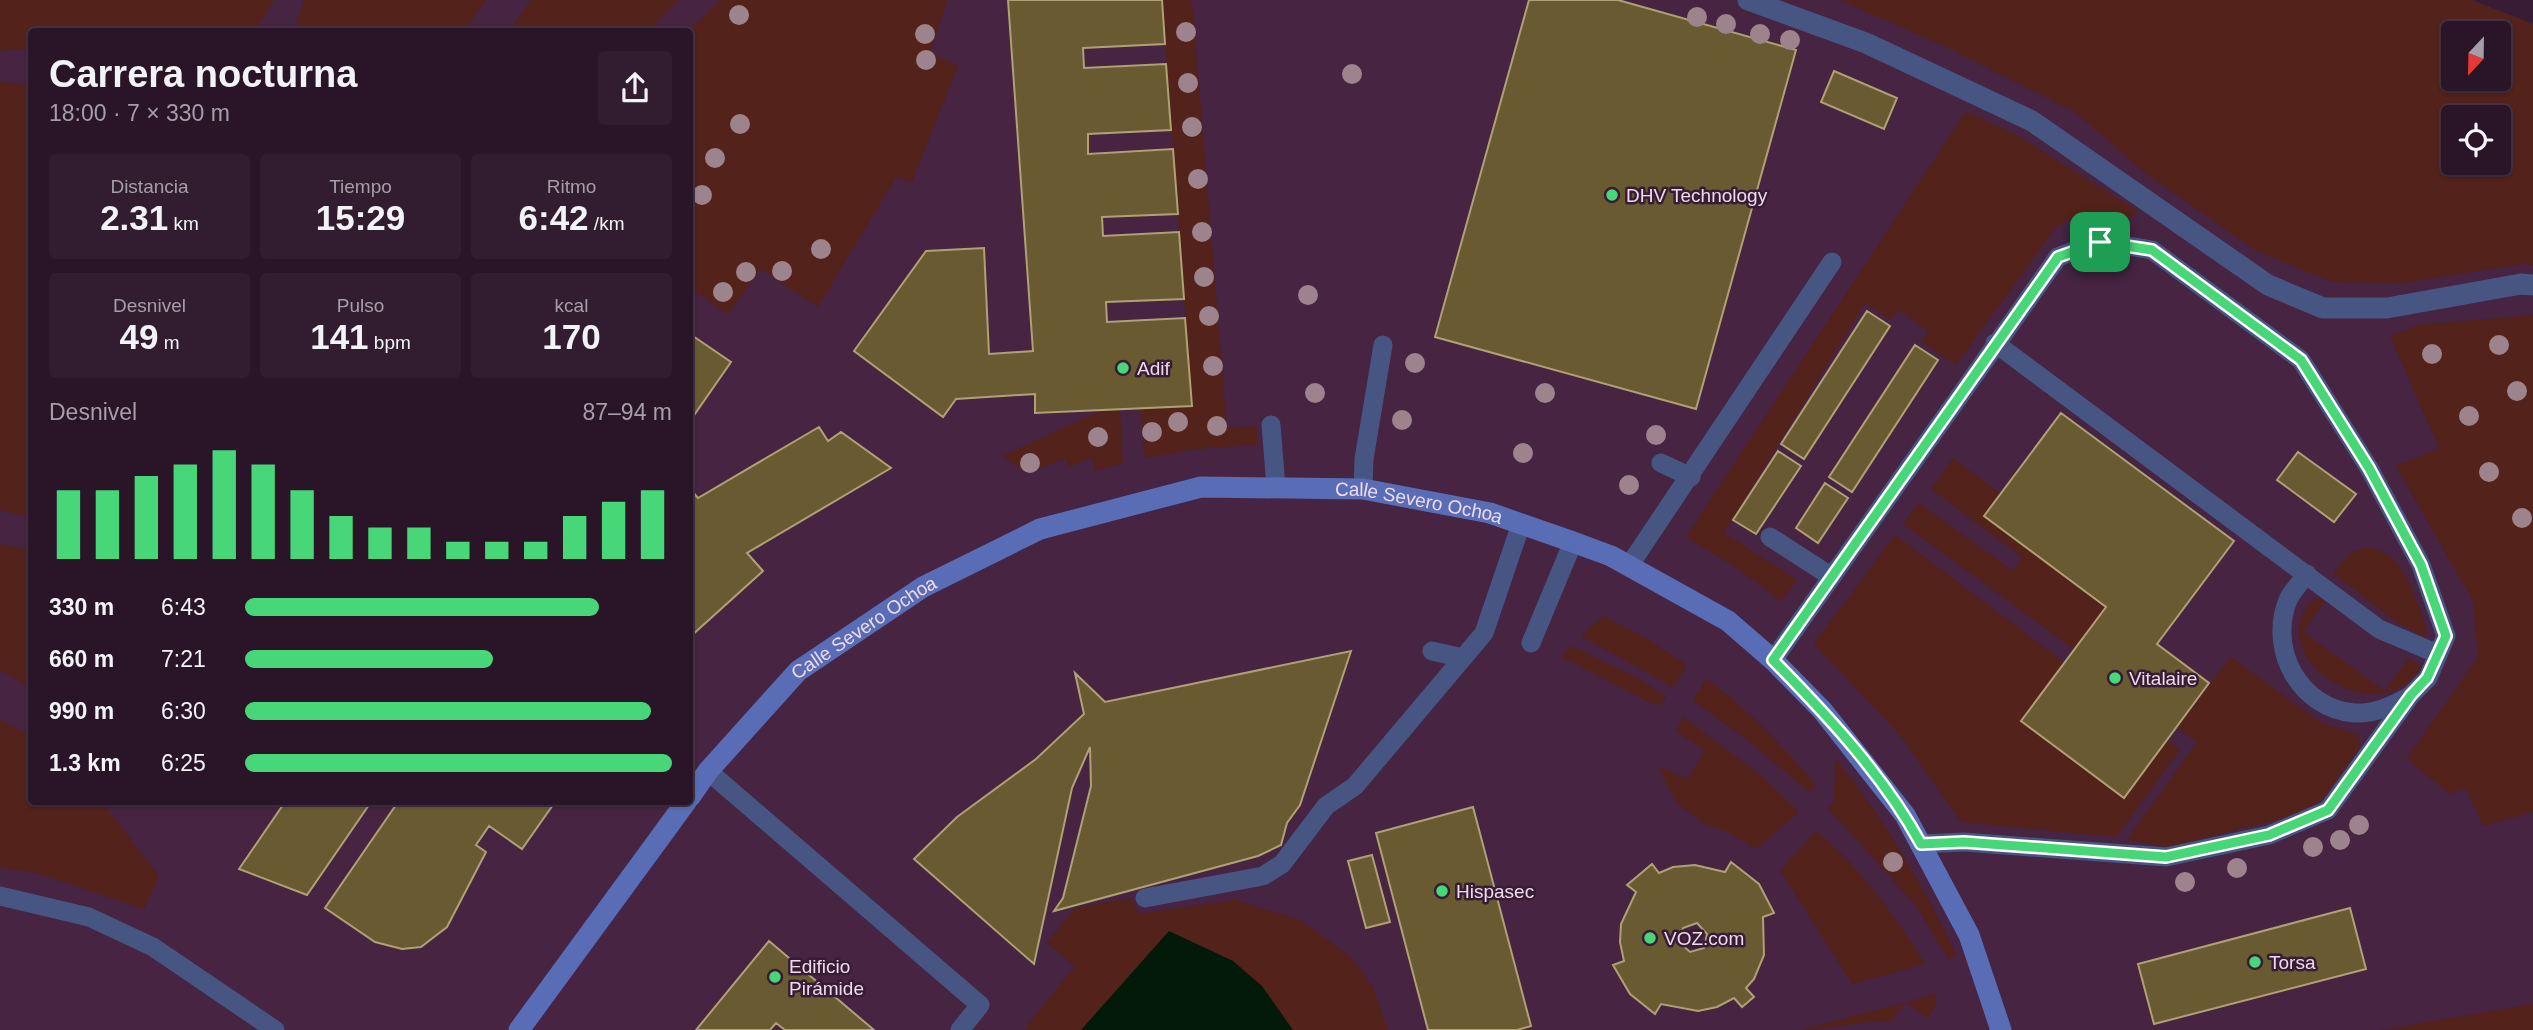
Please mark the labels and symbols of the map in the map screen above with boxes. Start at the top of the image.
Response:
north arrow [2441,21,2511,91]
place label: DHV Technology [1626,185,1768,206]
marker: DHV Technology [1604,187,1620,203]
pin [2070,212,2130,272]
place label: Adif [1137,358,1170,379]
marker: Adif [1115,360,1131,376]
street label: Calle Severo Ochoa [1335,479,1506,528]
street label: Calle Severo Ochoa [787,572,940,684]
place label: Vitalaire [2129,668,2197,689]
marker: Vitalaire [2107,670,2123,686]
place label: Hispasec [1456,881,1534,902]
marker: Hispasec [1434,883,1450,899]
place label: VOZ.com [1664,928,1744,949]
marker: VOZ.com [1642,930,1658,946]
place label: Torsa [2269,952,2316,973]
marker: Torsa [2247,954,2263,970]
place label: Edificio Pirámide [789,956,864,999]
marker: Edificio Pirámide [767,969,783,985]

